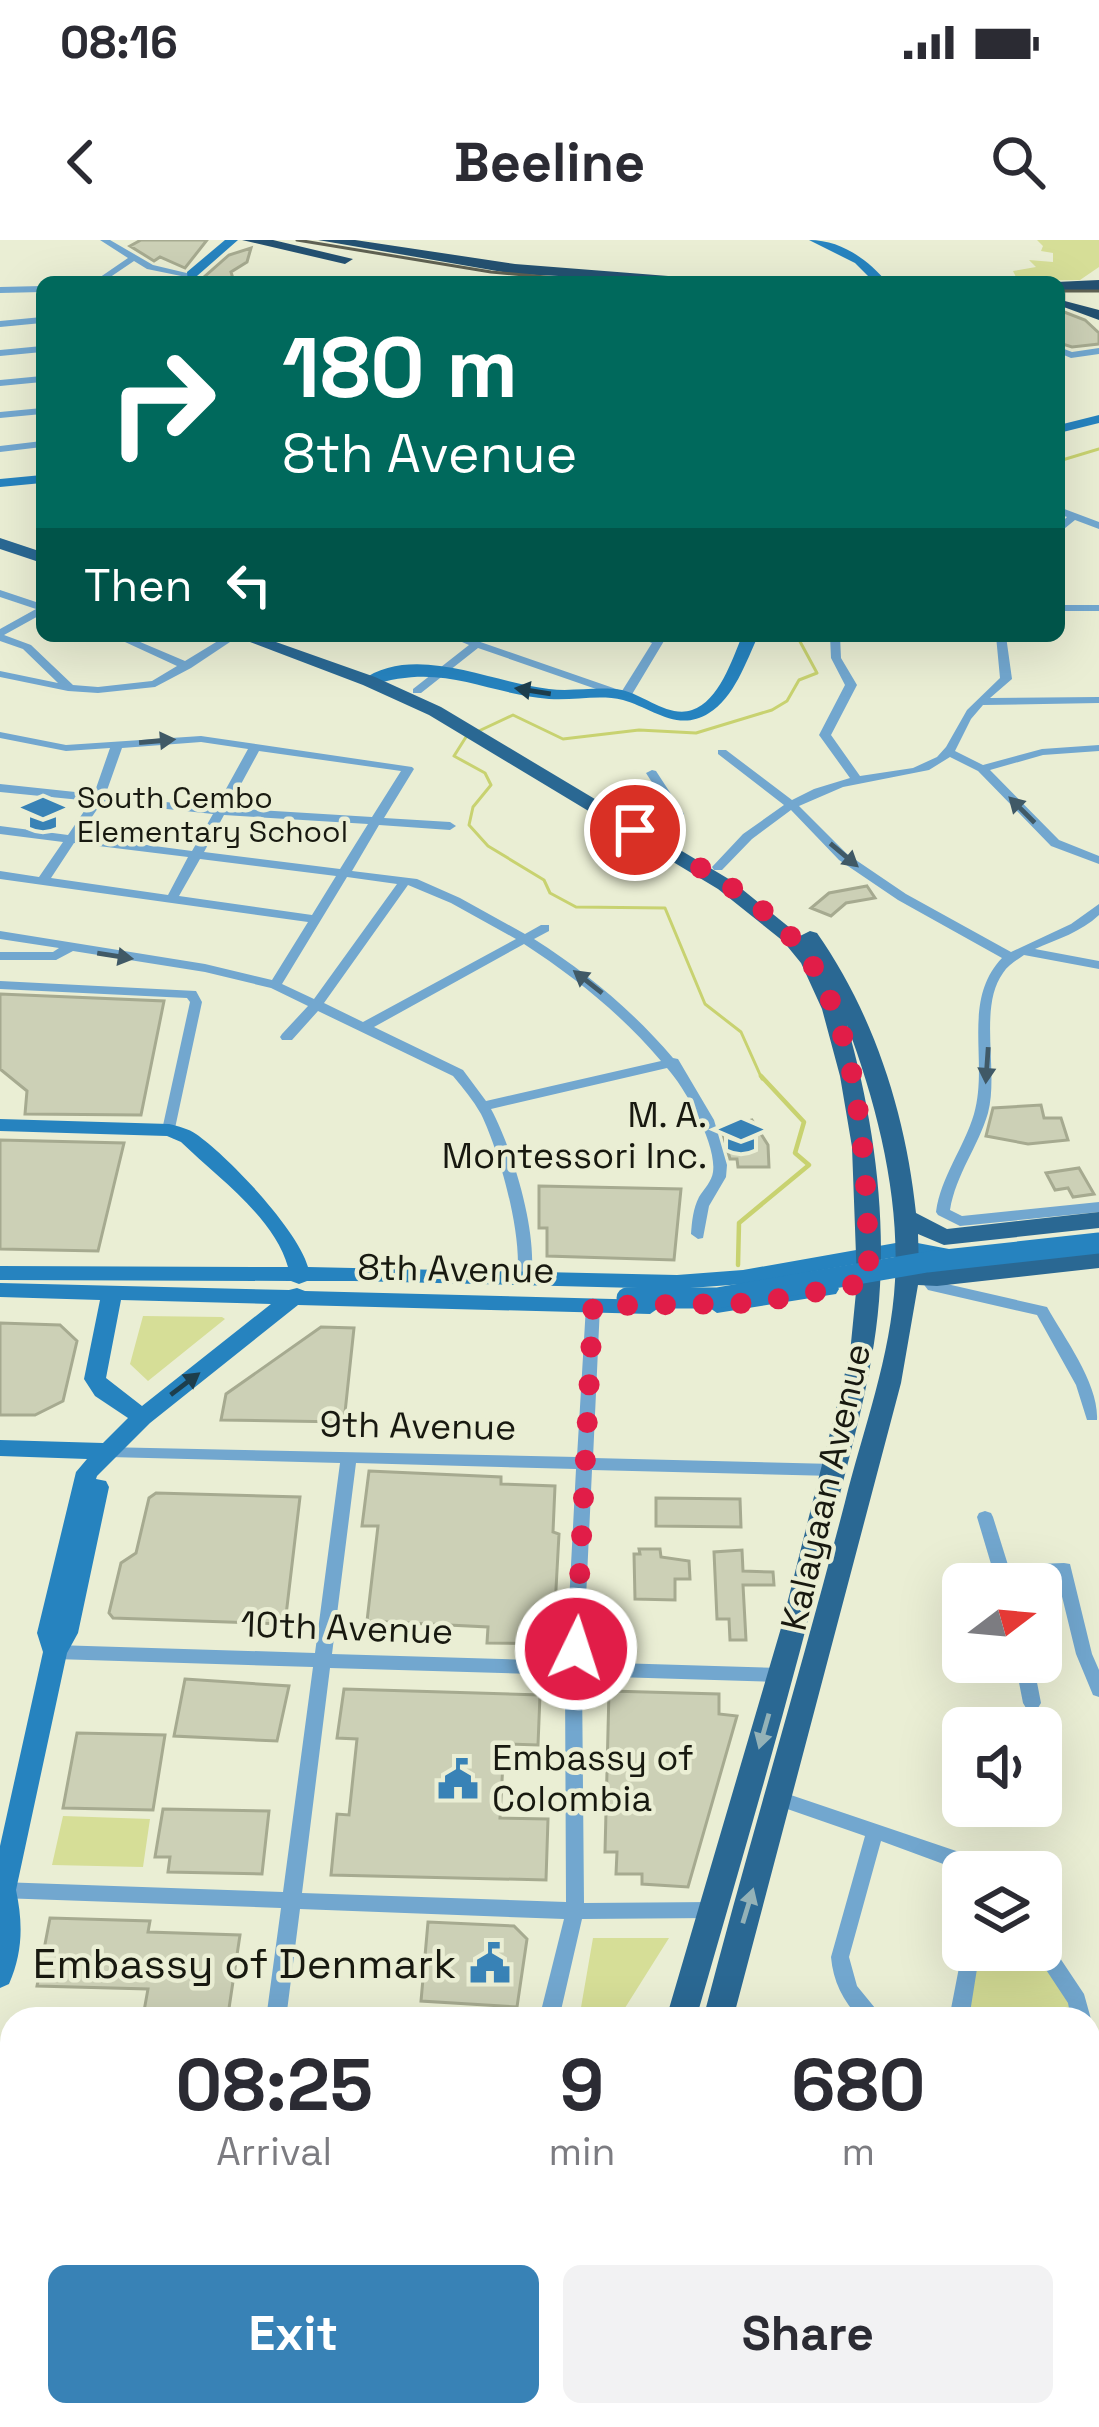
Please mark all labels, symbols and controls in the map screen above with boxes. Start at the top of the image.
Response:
text: 08:16 [60,14,178,71]
text: Beeline [454,128,645,197]
icon: back [48,129,114,195]
icon: search [985,129,1051,195]
text: 180 m [282,314,518,422]
icon: right [84,324,240,480]
text: 8th Avenue [282,419,577,488]
icon: left [216,552,282,618]
text: Then [84,557,192,614]
one-way arrow [514,681,552,700]
one-way arrow [139,731,176,750]
place label: South Cembo Elementary School [77,778,348,851]
pin [584,779,686,881]
school or university icon: South Cembo Elementary School [20,791,66,837]
one-way arrow [1009,796,1037,825]
icon: arrive [602,797,668,863]
one-way arrow [829,842,859,868]
one-way arrow [97,946,134,965]
one-way arrow [573,970,604,995]
one-way arrow [977,1047,996,1084]
place label: M. A. Montessori Inc. [442,1092,707,1179]
school or university icon: M. A. Montessori Inc. [718,1113,764,1159]
street label: 8th Avenue [357,1244,555,1294]
street label: Kalayaan Avenue [771,1339,881,1635]
one-way arrow [169,1372,201,1397]
street label: 9th Avenue [319,1401,517,1451]
north arrow [942,1563,1062,1683]
map controls [942,1563,1062,1971]
position arrow [513,1586,639,1712]
street label: 10th Avenue [240,1601,454,1655]
button: sound [942,1707,1062,1827]
one-way arrow [754,1714,772,1750]
place label: Embassy of Colombia [492,1735,694,1822]
public building icon: Embassy of Colombia [435,1756,481,1802]
button: layers [942,1851,1062,1971]
one-way arrow [740,1887,759,1924]
place label: Embassy of Denmark [33,1937,456,1990]
public building icon: Embassy of Denmark [467,1940,513,1986]
text: 08:25 [176,2039,373,2131]
text: 9 [560,2039,604,2131]
text: 680 [791,2039,925,2131]
text: Arrival [216,2127,332,2176]
text: min [548,2127,615,2176]
text: m [841,2127,875,2176]
button: Exit [48,2265,539,2403]
button: Share [563,2265,1053,2403]

